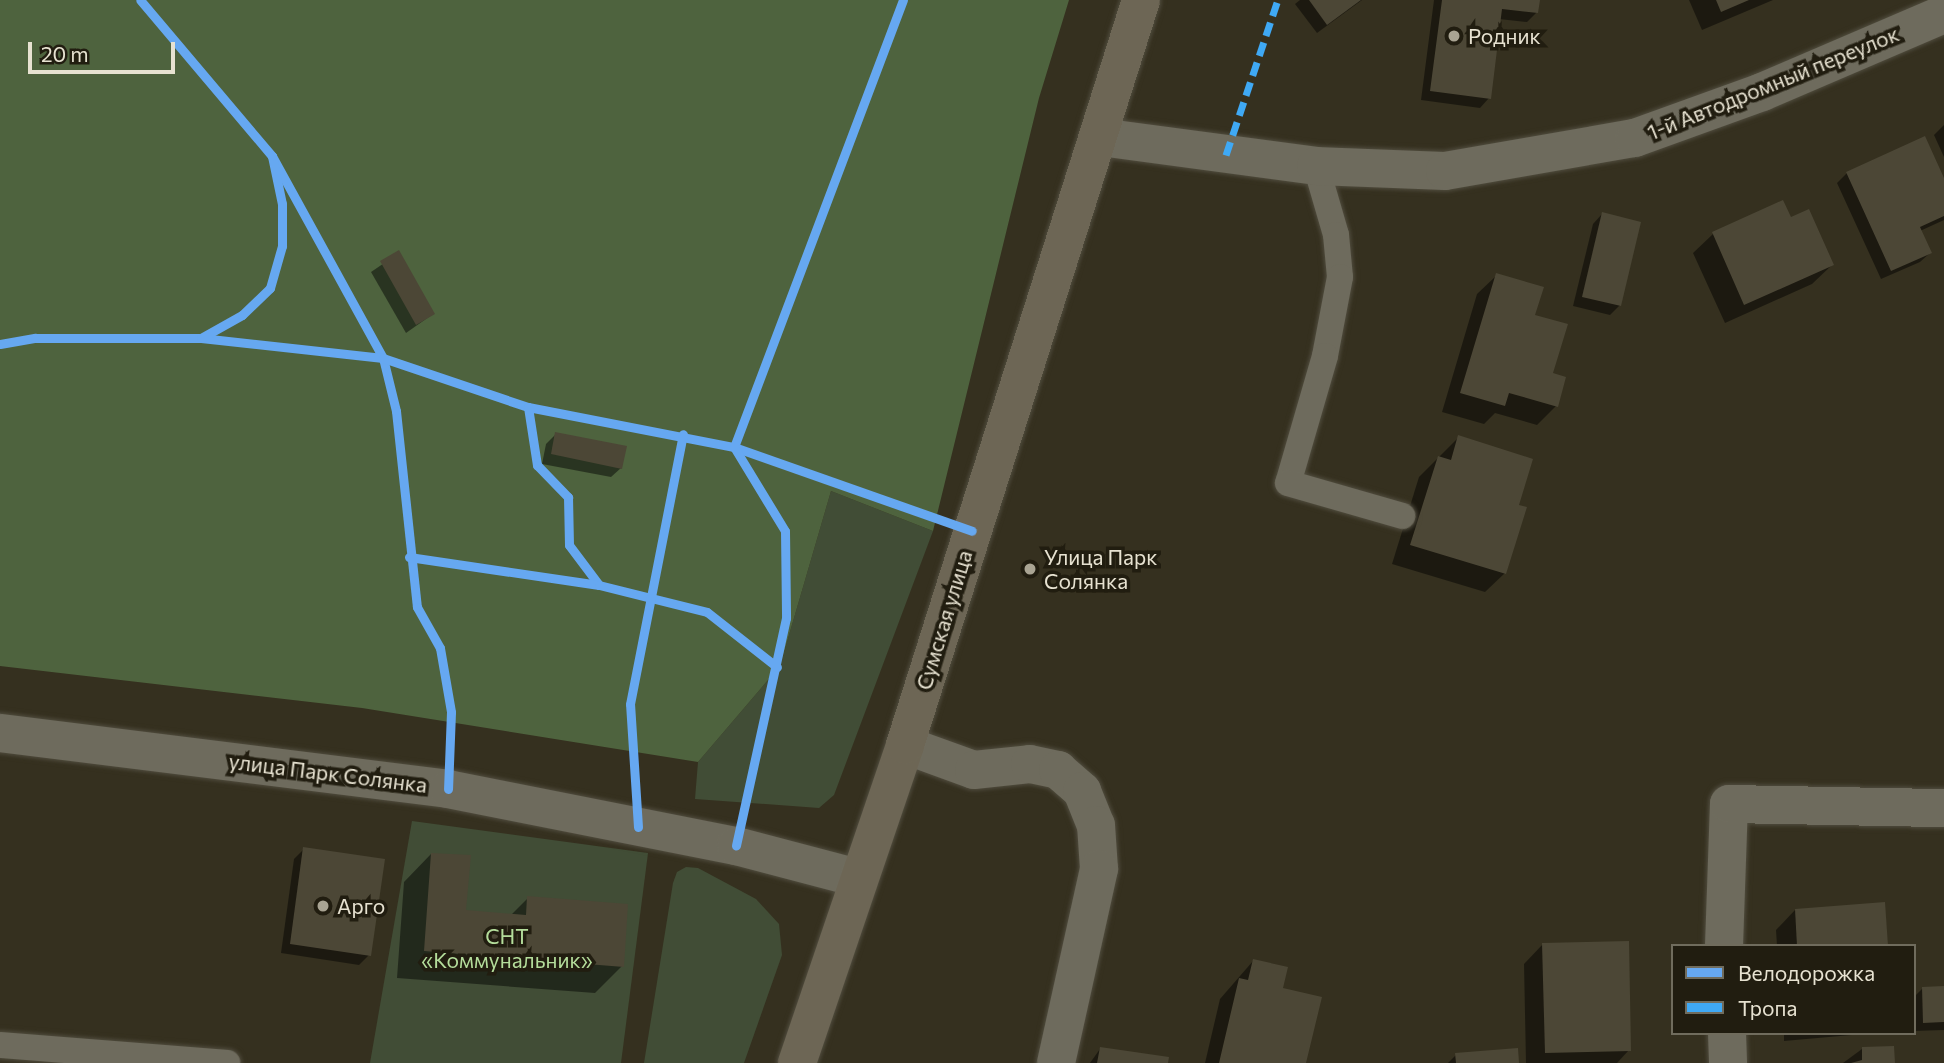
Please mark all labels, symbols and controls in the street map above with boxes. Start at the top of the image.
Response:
street label: 1-й Автодромный переулок [1644,21,1902,145]
place label: Родник [1468,23,1541,49]
scale bar [32,28,178,72]
marker: Родник [1446,28,1462,44]
text: 20 m [41,41,89,66]
place label: Улица Парк Солянка [1044,544,1158,594]
street label: Сумская улица [911,547,977,693]
marker: Улица Парк Солянка [1022,561,1038,577]
street label: улица Парк Солянка [227,748,429,798]
place label: Арго [337,893,385,919]
marker: Арго [315,898,331,914]
park label: СНТ «Коммунальник» [421,923,593,973]
legend [1671,944,1916,1035]
text: Велодорожка [1738,960,1875,985]
text: Тропа [1738,995,1797,1020]

